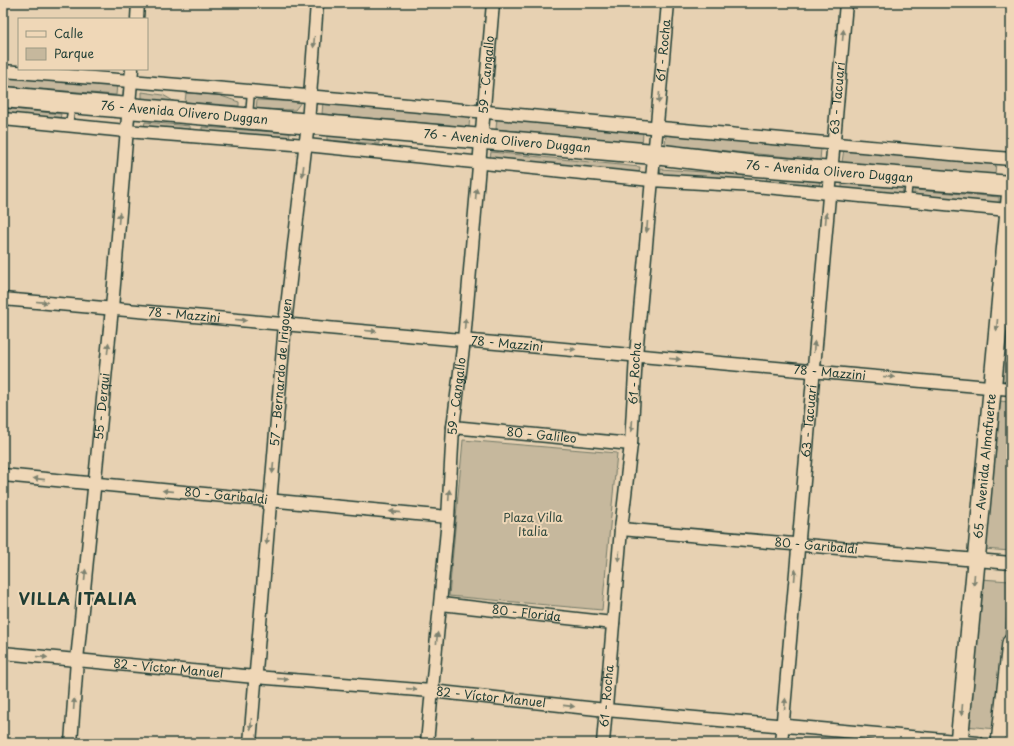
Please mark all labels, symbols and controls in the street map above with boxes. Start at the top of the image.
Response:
legend [18,18,148,70]
street label: 61 - Rocha [651,18,675,83]
text: Calle [54,24,84,42]
one-way arrow [840,29,846,41]
street label: 59 - Cangallo [473,35,498,115]
one-way arrow [310,36,317,48]
text: Parque [54,44,94,62]
street label: 63 - Tacuarí [824,61,849,136]
one-way arrow [656,92,663,104]
street label: 76 - Avenida Olivero Duggan [100,96,269,128]
street label: 76 - Avenida Olivero Duggan [423,124,591,156]
street label: 76 - Avenida Olivero Duggan [745,155,914,186]
one-way arrow [299,165,306,177]
one-way arrow [473,188,480,200]
one-way arrow [116,212,122,224]
one-way arrow [823,212,830,224]
one-way arrow [644,221,651,233]
street label: 57 - Bernardo de Irigoyen [265,297,296,447]
one-way arrow [36,299,48,305]
street label: 78 - Mazzini [147,302,221,326]
one-way arrow [235,316,247,323]
one-way arrow [462,318,469,330]
one-way arrow [994,319,1001,331]
one-way arrow [365,328,377,335]
street label: 78 - Mazzini [470,331,544,355]
street label: 61 - Rocha [623,341,645,405]
one-way arrow [811,341,818,353]
one-way arrow [104,342,111,354]
one-way arrow [564,346,576,353]
one-way arrow [669,355,681,362]
street label: 59 - Cangallo [443,356,470,436]
street label: 78 - Mazzini [793,360,867,384]
street label: 55 - Derqui [89,372,113,441]
one-way arrow [882,374,895,380]
street label: 63 - Tacuarí [796,384,820,458]
street label: 65 - Avenida Almafuerte [968,393,1000,540]
one-way arrow [628,420,635,432]
street label: 80 - Galileo [506,422,578,447]
one-way arrow [269,462,276,474]
one-way arrow [33,476,45,482]
street label: 80 - Garibaldi [184,482,269,508]
one-way arrow [162,487,174,494]
one-way arrow [446,489,453,501]
park label: Plaza Villa Italia [503,508,563,540]
one-way arrow [389,509,401,515]
street label: 80 - Garibaldi [774,532,859,558]
one-way arrow [263,533,270,545]
one-way arrow [615,550,622,562]
one-way arrow [82,569,89,581]
one-way arrow [792,569,798,581]
one-way arrow [970,574,977,586]
district label: VILLA ITALIA [18,586,138,610]
street label: 80 - Florida [491,600,563,625]
one-way arrow [433,632,440,644]
one-way arrow [36,653,48,660]
street label: 82 - Víctor Manuel [113,654,224,682]
street label: 61 - Rocha [594,664,618,728]
one-way arrow [277,676,289,683]
street label: 82 - Víctor Manuel [435,682,547,711]
one-way arrow [406,686,418,693]
one-way arrow [71,698,78,710]
one-way arrow [781,698,788,710]
one-way arrow [563,703,576,709]
one-way arrow [958,704,965,716]
one-way arrow [248,718,255,730]

